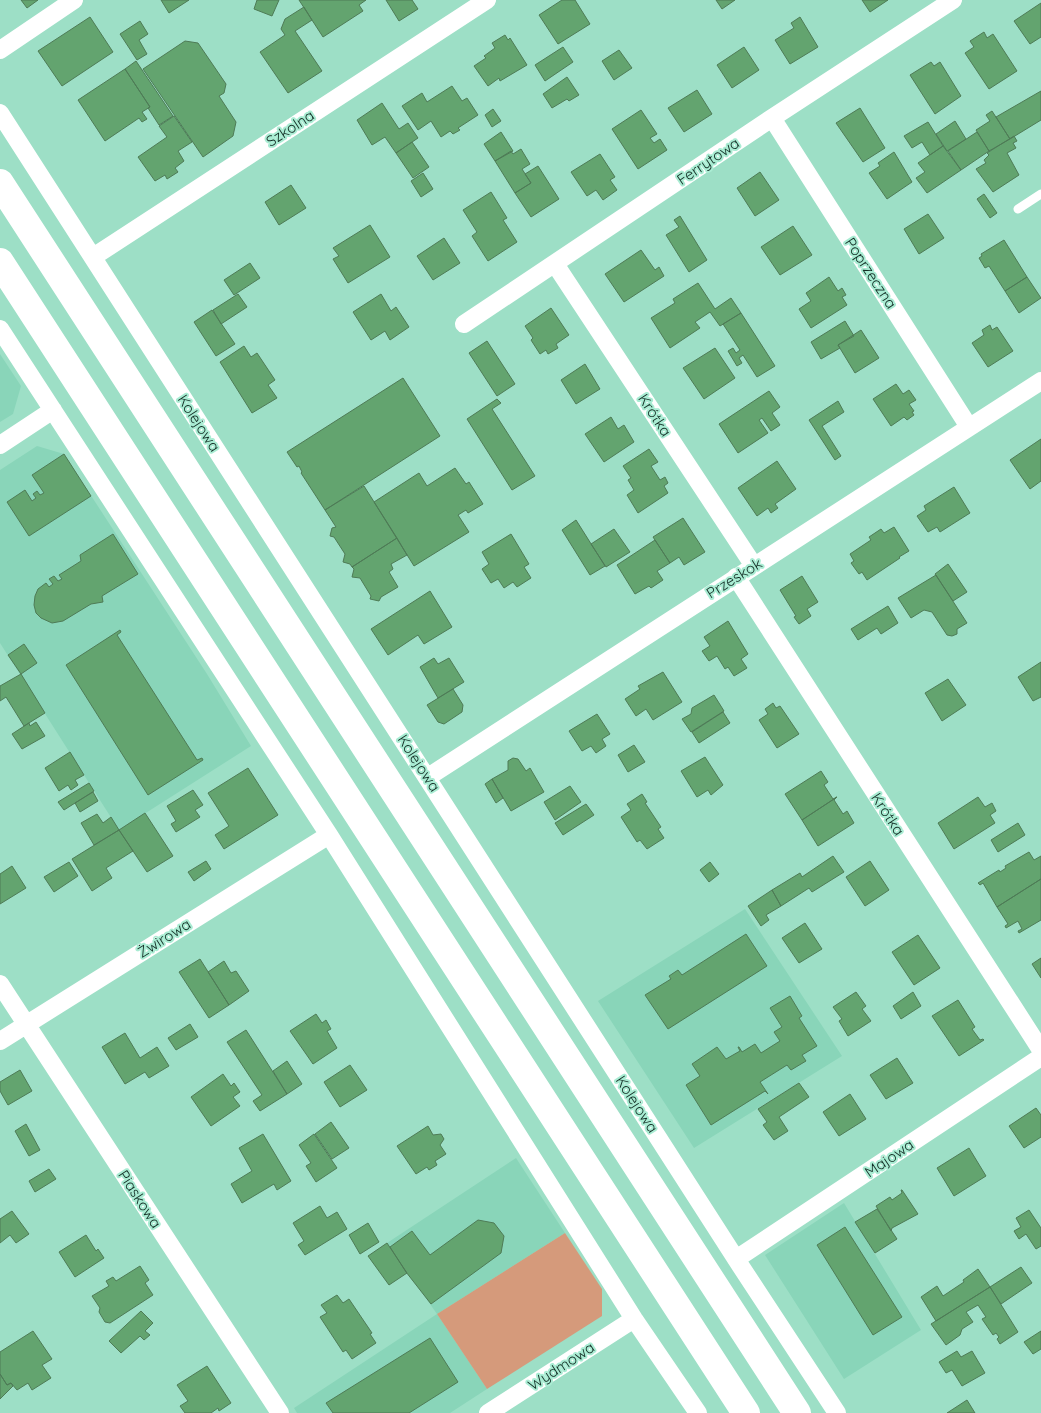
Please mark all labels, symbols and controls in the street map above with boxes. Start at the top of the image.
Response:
street label: Szkolna [262,105,318,151]
street label: Ferrytowa [673,133,743,189]
street label: Poprzeczna [841,234,901,312]
street label: Krótka [634,390,676,440]
street label: Kolejowa [174,391,224,455]
street label: Przeskok [703,554,765,602]
street label: Kolejowa [394,731,444,795]
street label: Krótka [867,789,909,839]
street label: Żwirowa [134,914,194,962]
street label: Kolejowa [612,1072,662,1136]
street label: Majowa [861,1135,917,1181]
street label: Piaskowa [114,1166,166,1232]
street label: Wydmowa [524,1338,598,1394]

